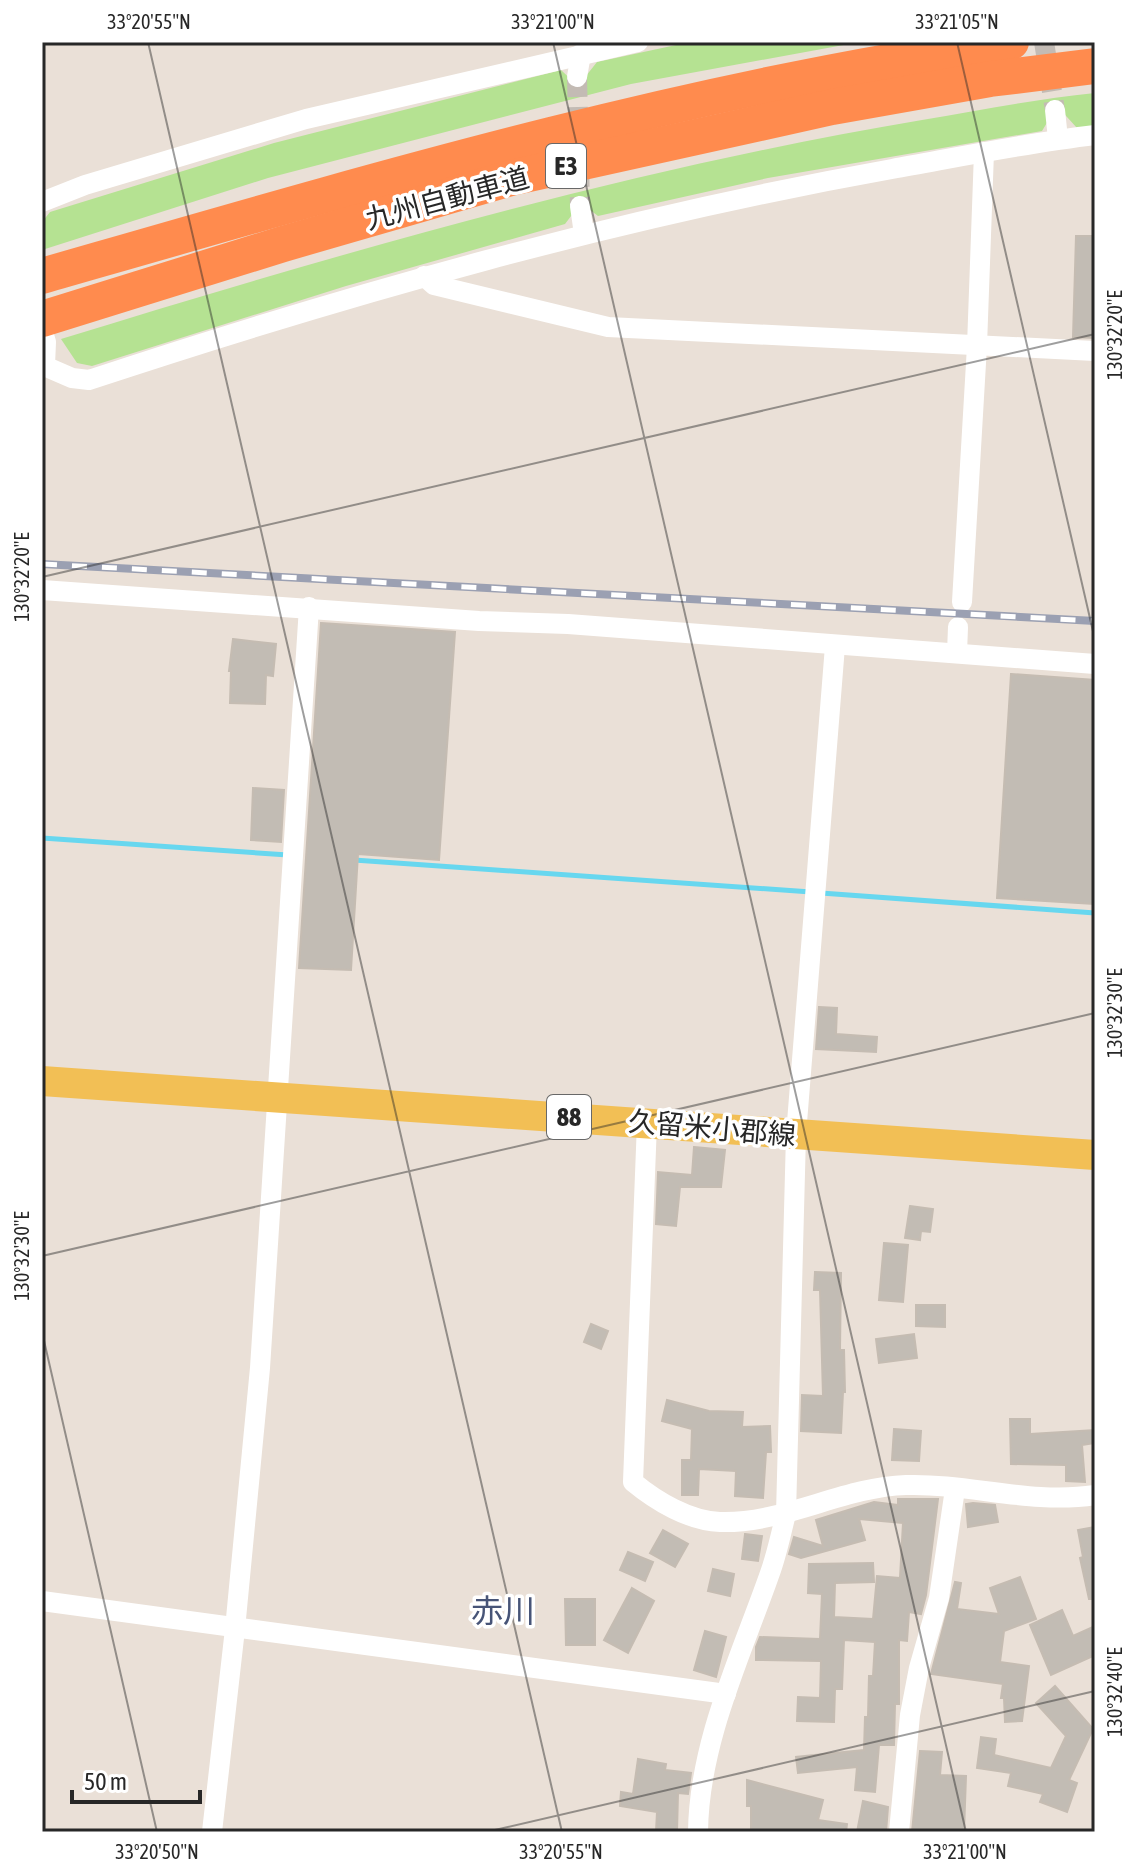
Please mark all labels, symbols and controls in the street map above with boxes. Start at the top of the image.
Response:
text: 33°20'55"N [107,10,191,33]
text: 33°21'00"N [511,10,595,33]
text: 33°21'05"N [915,10,999,33]
road number: E3 [546,144,586,188]
street label: 九州自動車道 [362,161,532,235]
text: 130°32'20"E [1103,290,1126,380]
text: 130°32'20"E [10,532,33,622]
text: 130°32'30"E [1103,968,1126,1058]
road number: 88 [547,1095,591,1139]
street label: 久留米小郡線 [627,1105,797,1151]
text: 130°32'30"E [10,1211,33,1301]
district label: 赤川 [471,1592,535,1629]
text: 130°32'40"E [1103,1647,1126,1737]
scale bar [72,1754,200,1804]
text: 50 m [84,1768,127,1795]
text: 33°20'50"N [115,1840,199,1863]
text: 33°20'55"N [519,1840,603,1863]
text: 33°21'00"N [923,1840,1007,1863]

